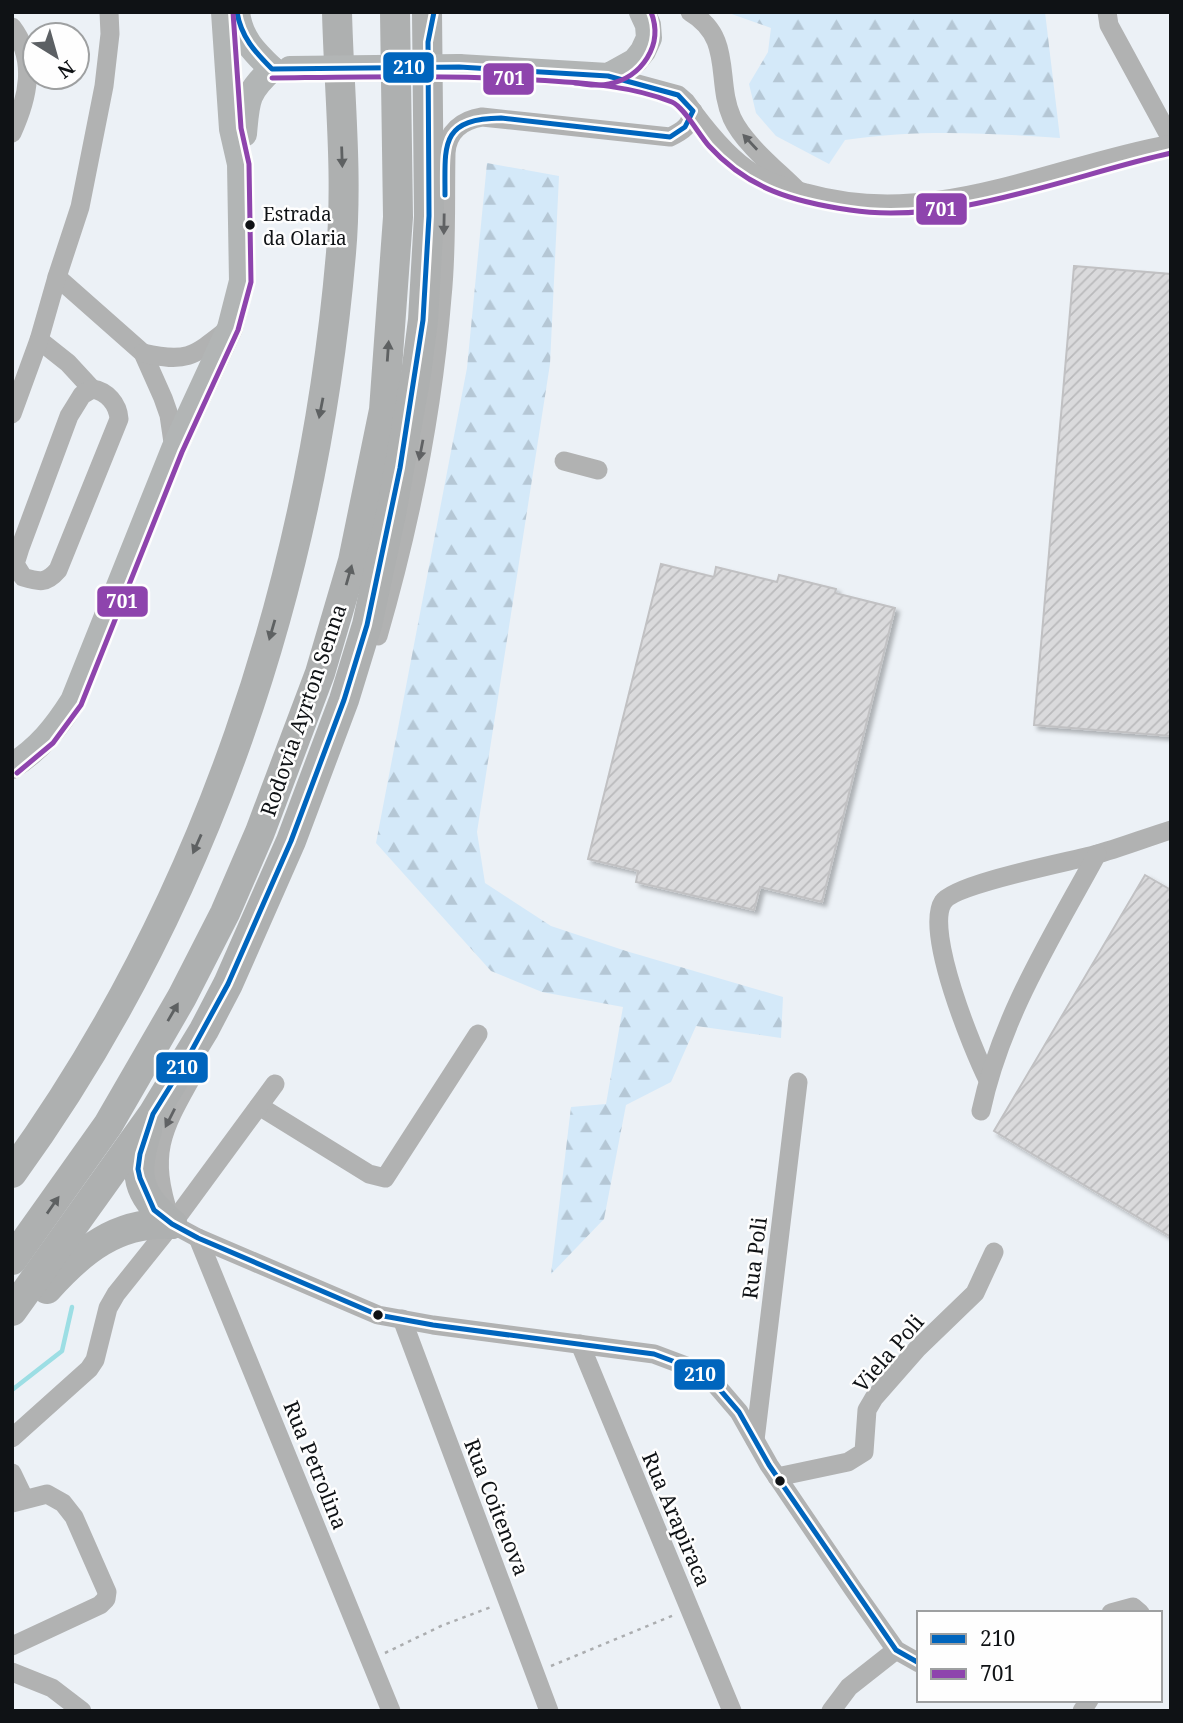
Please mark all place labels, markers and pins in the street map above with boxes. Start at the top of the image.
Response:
place label: Estrada da Olaria [263,201,347,251]
marker: Estrada da Olaria [243,218,257,232]
unlabelled marker [371,1308,385,1322]
unlabelled marker [773,1474,787,1488]

